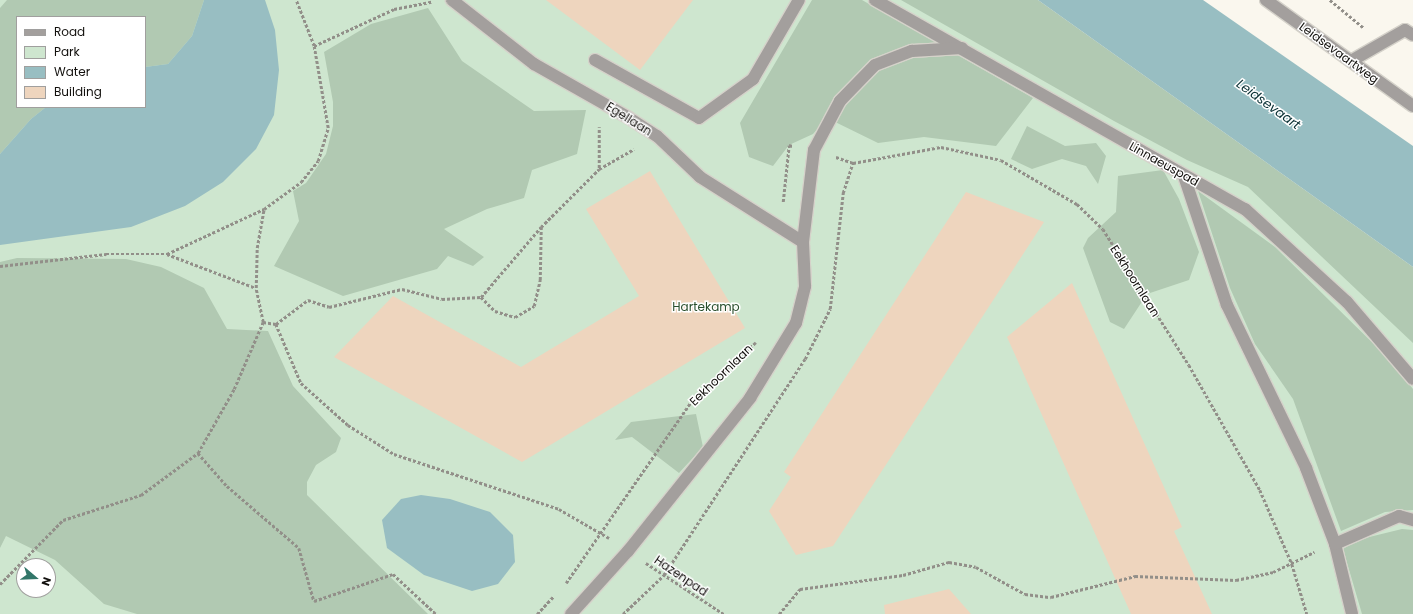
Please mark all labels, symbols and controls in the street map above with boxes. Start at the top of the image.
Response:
legend [16,16,146,108]
street label: Leidsevaartweg [1297,19,1381,87]
text: Road [54,23,85,40]
text: Park [54,43,80,60]
text: Water [54,63,90,80]
water label: Leidsevaart [1233,77,1303,133]
text: Building [54,83,102,100]
street label: Egellaan [603,99,655,139]
street label: Linnaeuspad [1127,139,1201,189]
street label: Eekhoornlaan [1107,242,1163,320]
park label: Hartekamp [672,300,740,314]
street label: Eekhoornlaan [687,341,755,409]
street label: Hazenpad [652,553,710,599]
north arrow [16,558,56,598]
text: N [37,575,55,588]

